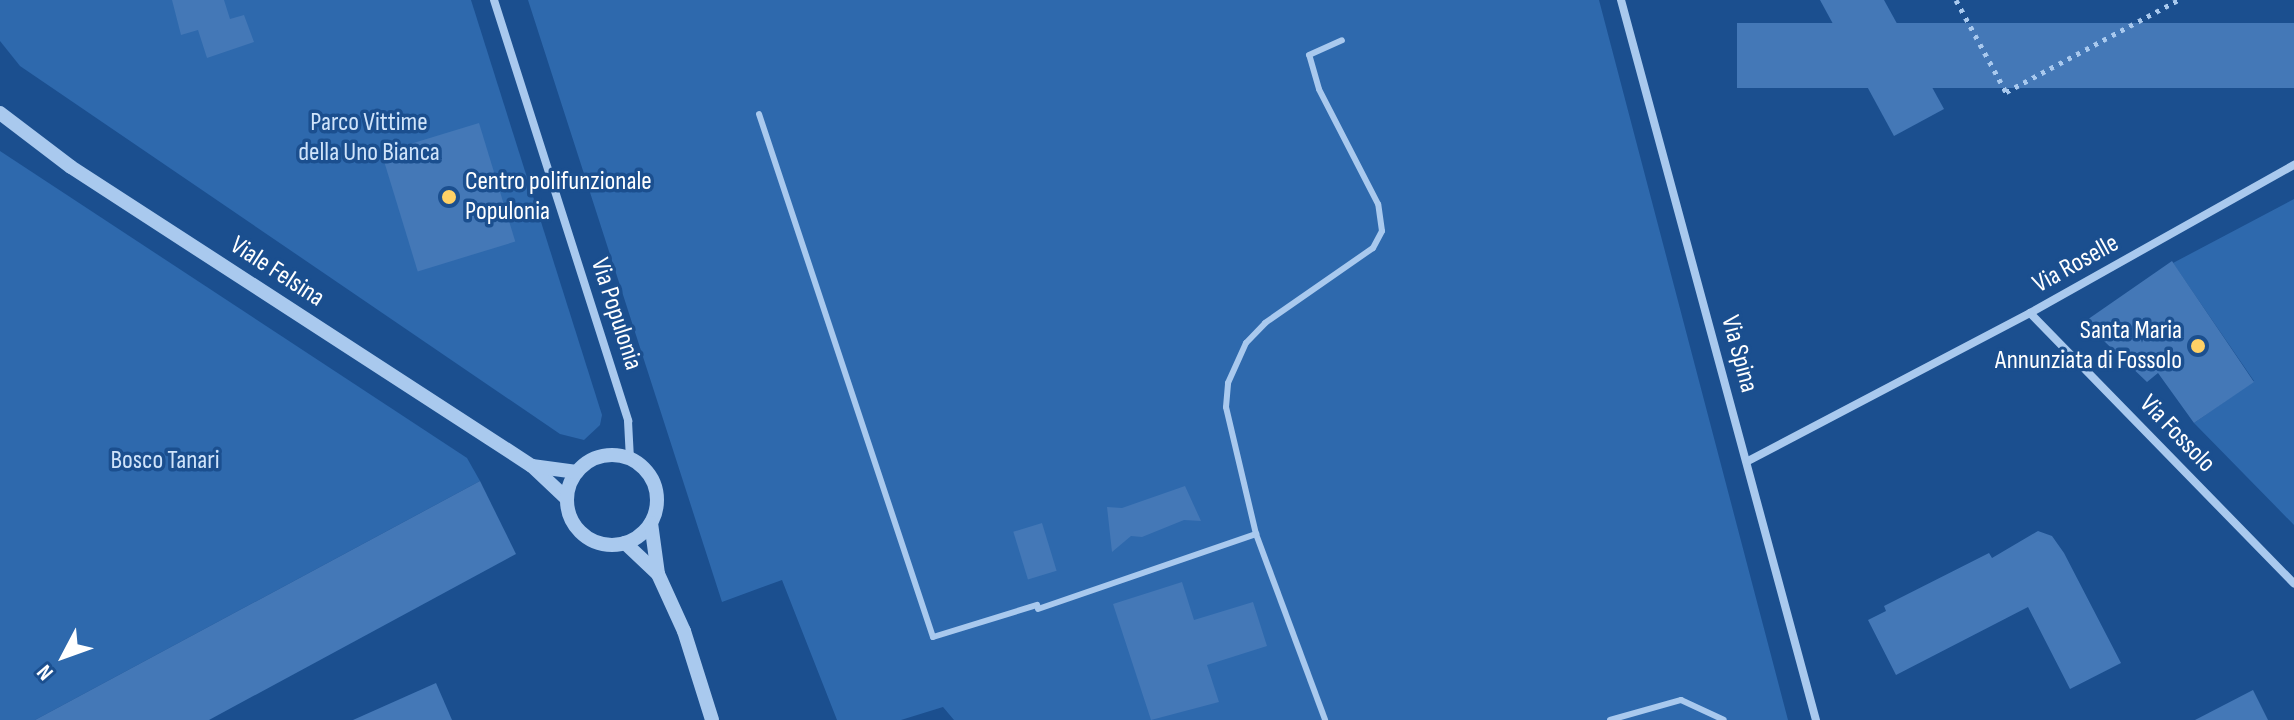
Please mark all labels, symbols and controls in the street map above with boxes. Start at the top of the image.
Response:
park label: Parco Vittime della Uno Bianca [298,107,440,168]
place label: Centro polifunzionale Populonia [465,166,652,228]
marker: Centro polifunzionale Populonia [440,188,458,206]
street label: Via Roselle [2028,228,2124,300]
street label: Viale Felsina [224,230,330,314]
street label: Via Populonia [583,254,649,374]
street label: Via Spina [1714,312,1764,396]
place label: Santa Maria Annunziata di Fossolo [1995,315,2182,376]
marker: Santa Maria Annunziata di Fossolo [2189,337,2207,355]
street label: Via Fossolo [2133,389,2221,479]
park label: Bosco Tanari [110,445,220,477]
north arrow [24,616,104,696]
text: N [31,659,60,685]

